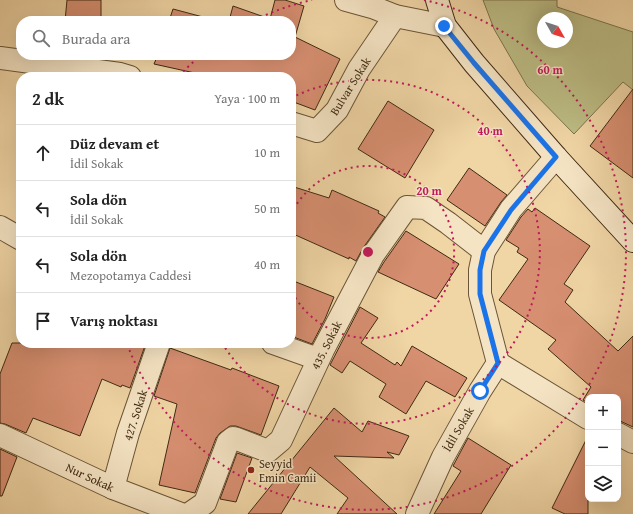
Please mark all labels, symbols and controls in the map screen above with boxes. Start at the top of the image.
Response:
north arrow [537,12,573,48]
search box [16,16,296,60]
route end [435,17,453,35]
icon: search [30,27,52,49]
text: Burada ara [62,28,130,49]
street label: Bulvar Sokak [325,53,375,118]
text: 60 m [537,61,563,78]
text: 2 dk [32,86,64,111]
text: Yaya · 100 m [214,89,280,108]
text: 40 m [477,122,503,139]
text: Düz devam et [70,133,159,154]
icon: ahead [32,142,54,164]
text: 10 m [254,143,280,162]
text: İdil Sokak [70,154,123,173]
text: 20 m [416,182,442,199]
text: Sola dön [70,189,127,210]
icon: left [32,198,54,220]
text: 50 m [254,199,280,218]
text: İdil Sokak [70,210,123,229]
text: Sola dön [70,245,127,266]
centre of rings [361,245,375,259]
icon: left [32,254,54,276]
text: 40 m [254,255,280,274]
text: Mezopotamya Caddesi [70,266,191,285]
icon: arrive [32,310,54,332]
text: Varış noktası [70,310,158,331]
street label: 435. Sokak [306,317,346,372]
route start [471,382,489,400]
street label: 427. Sokak [119,386,152,443]
map controls [585,394,621,502]
button: + [585,394,621,430]
street label: İdil Sokak [438,403,478,455]
button: − [585,430,621,466]
place label: Seyyid Emin Camii [259,455,317,486]
street label: Nur Sokak [63,458,118,496]
marker: Seyyid Emin Camii [246,465,256,475]
button: layers [585,466,621,502]

